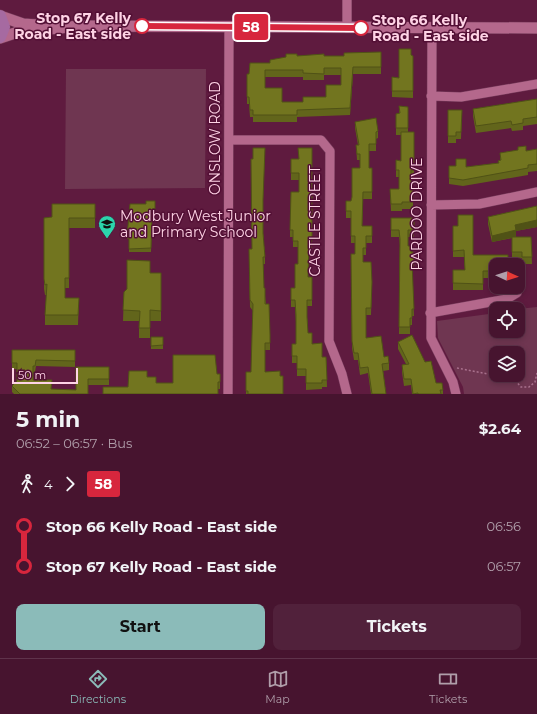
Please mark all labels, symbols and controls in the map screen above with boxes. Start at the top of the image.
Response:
place label: Stop 67 Kelly Road - East side [14,9,132,43]
place label: Stop 66 Kelly Road - East side [372,11,489,45]
line badge: 58 [233,14,269,40]
marker: Stop 67 Kelly Road - East side [134,18,150,34]
text: 58 [242,18,260,36]
marker: Stop 66 Kelly Road - East side [353,20,369,36]
street label: ONSLOW ROAD [206,81,224,195]
street label: PARDOO DRIVE [408,158,426,270]
street label: CASTLE STREET [306,166,324,276]
place label: Modbury West Junior and Primary School [120,207,271,241]
school or university icon: Modbury West Junior and Primary School [97,214,117,239]
north arrow [489,258,525,294]
map controls [489,258,525,382]
button: locate [489,302,525,338]
button: layers [489,346,525,382]
scale bar [12,366,78,385]
text: 50 m [18,368,46,382]
text: 5 min [16,406,80,433]
text: $2.64 [479,419,521,438]
text: 06:52 – 06:57 · Bus [16,435,132,451]
icon: walk [16,473,38,495]
icon: forward [59,473,81,495]
text: 58 [95,475,112,493]
text: 4 [44,476,53,492]
text: Stop 66 Kelly Road - East side [46,517,277,536]
text: 06:56 [486,518,521,534]
text: Stop 67 Kelly Road - East side [46,557,277,576]
text: 06:57 [487,558,521,574]
button: Start [16,604,265,650]
button: Tickets [273,604,521,650]
tab: Directions [70,668,126,706]
tab: Map [265,668,290,706]
tab: Tickets [429,668,467,706]

